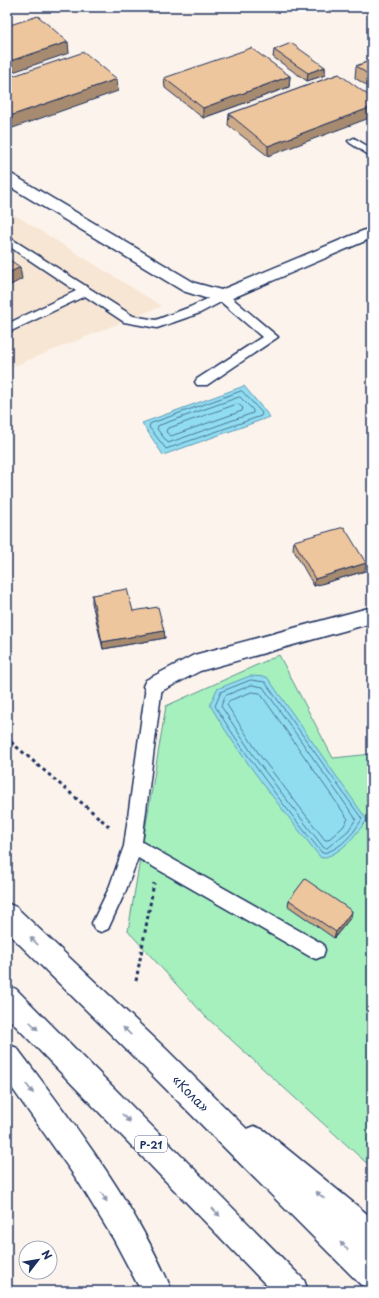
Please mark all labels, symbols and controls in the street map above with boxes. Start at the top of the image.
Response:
one-way arrow [29,936,39,946]
one-way arrow [29,1021,39,1031]
one-way arrow [122,1026,132,1036]
street label: «Кола» [168,1070,214,1116]
one-way arrow [26,1084,35,1095]
one-way arrow [121,1113,131,1123]
road number: Р-21 [135,1136,167,1152]
one-way arrow [315,1190,326,1199]
one-way arrow [100,1191,107,1203]
one-way arrow [211,1207,221,1217]
north arrow [18,1240,58,1280]
one-way arrow [339,1241,349,1251]
text: N [37,1246,57,1263]

